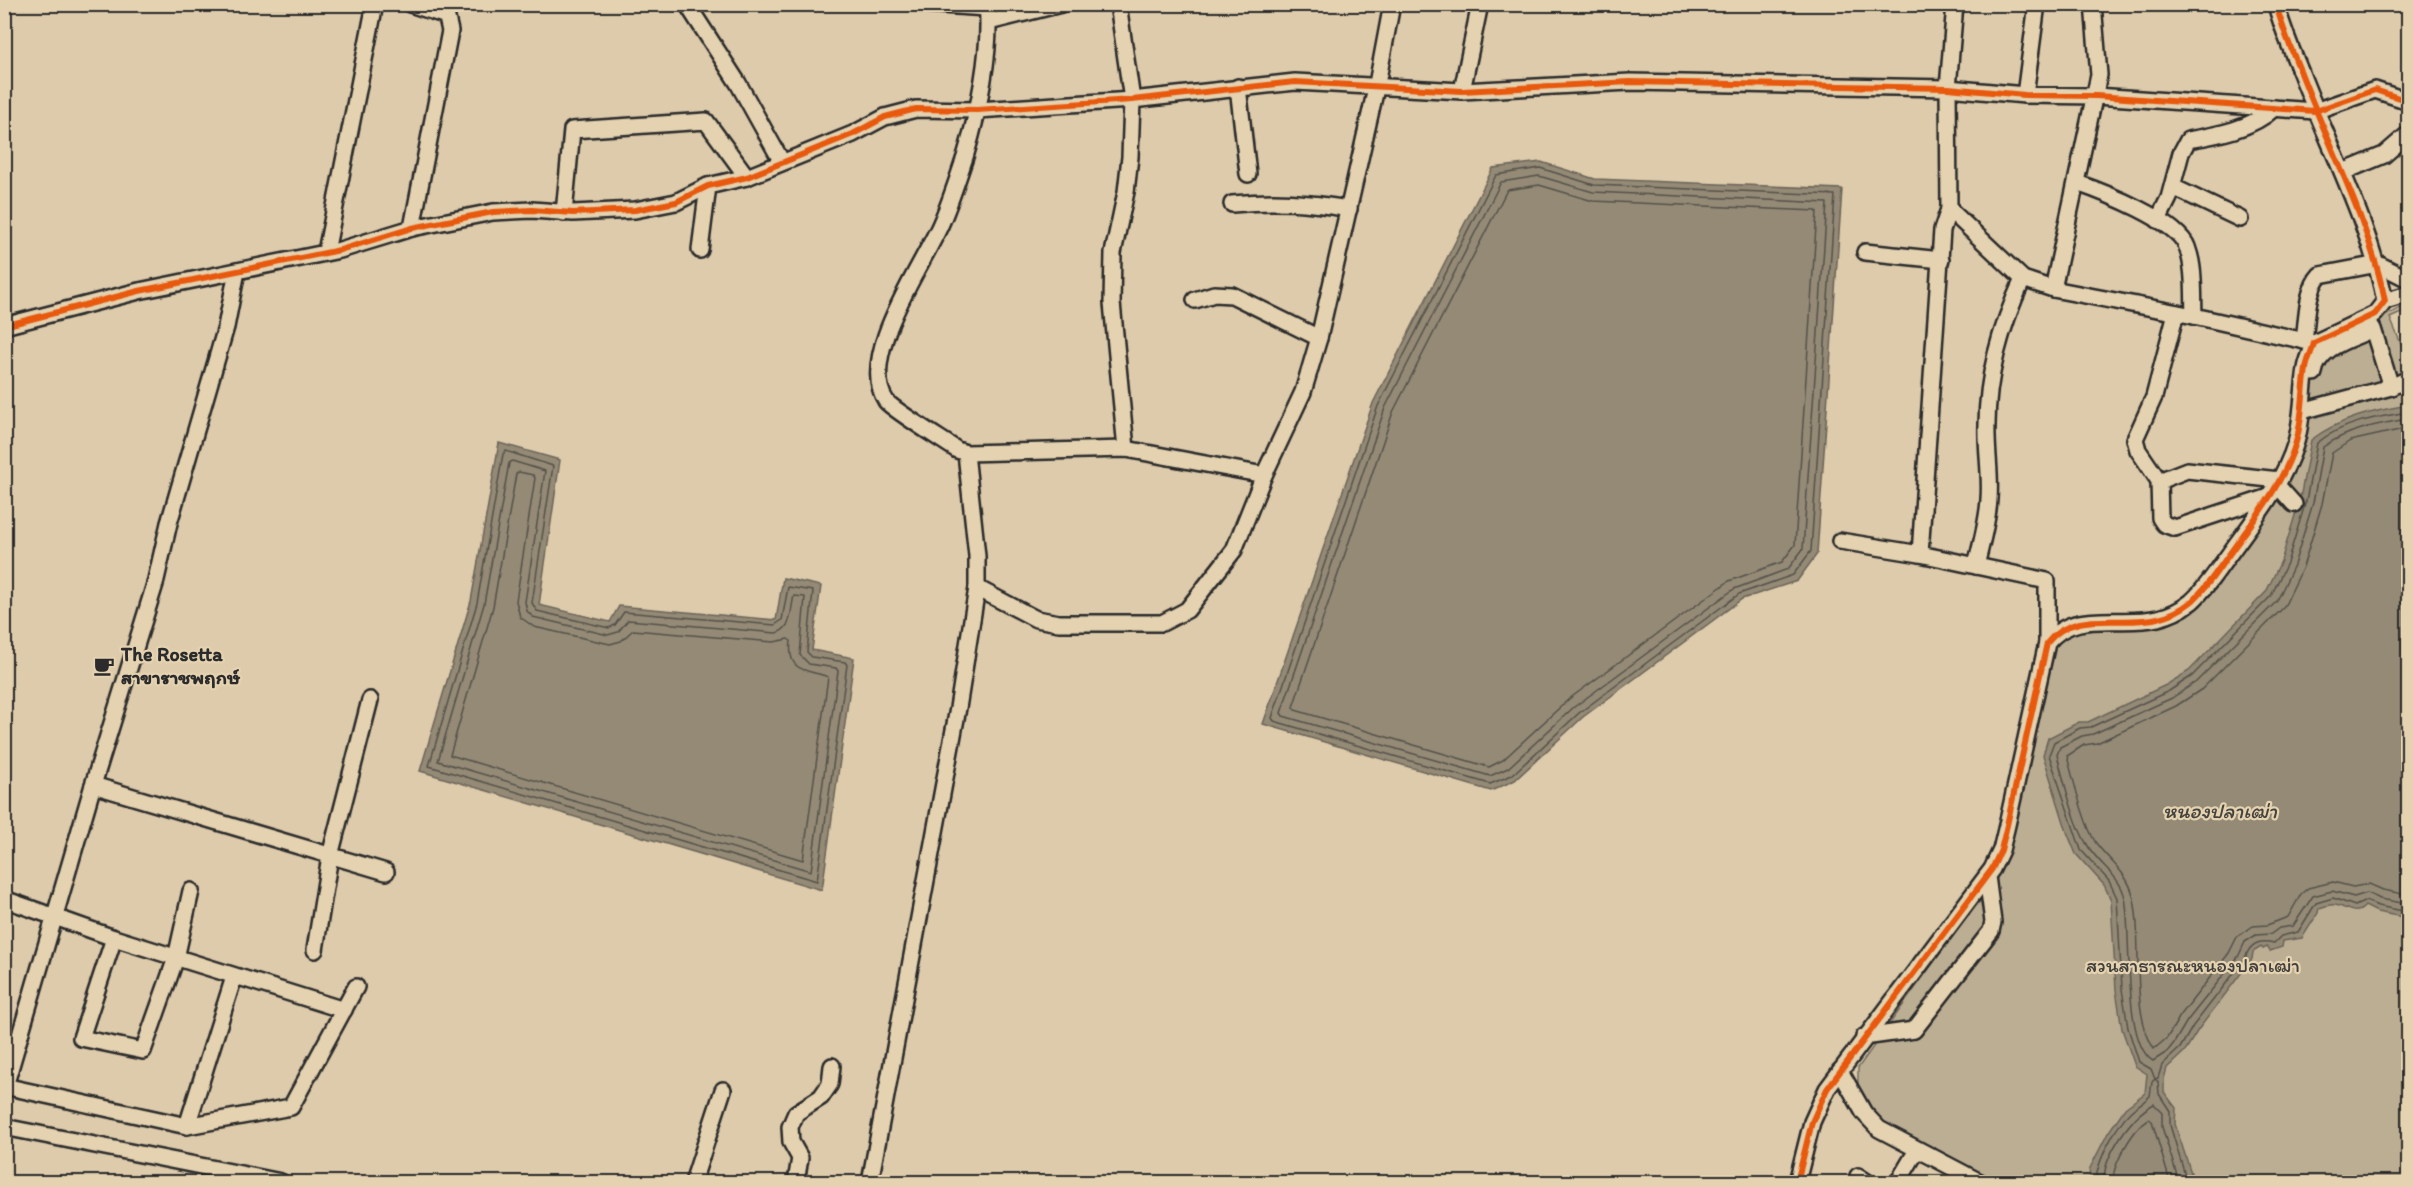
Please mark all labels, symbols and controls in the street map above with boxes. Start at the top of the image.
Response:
place label: The Rosetta สาขาราชพฤกษ์ [120,642,241,689]
cafe icon: The Rosetta สาขาราชพฤกษ์ [92,654,116,678]
water label: หนองปลาเฒ่า [2163,798,2278,823]
park label: สวนสาธารณะหนองปลาเฒ่า [2086,953,2300,977]

